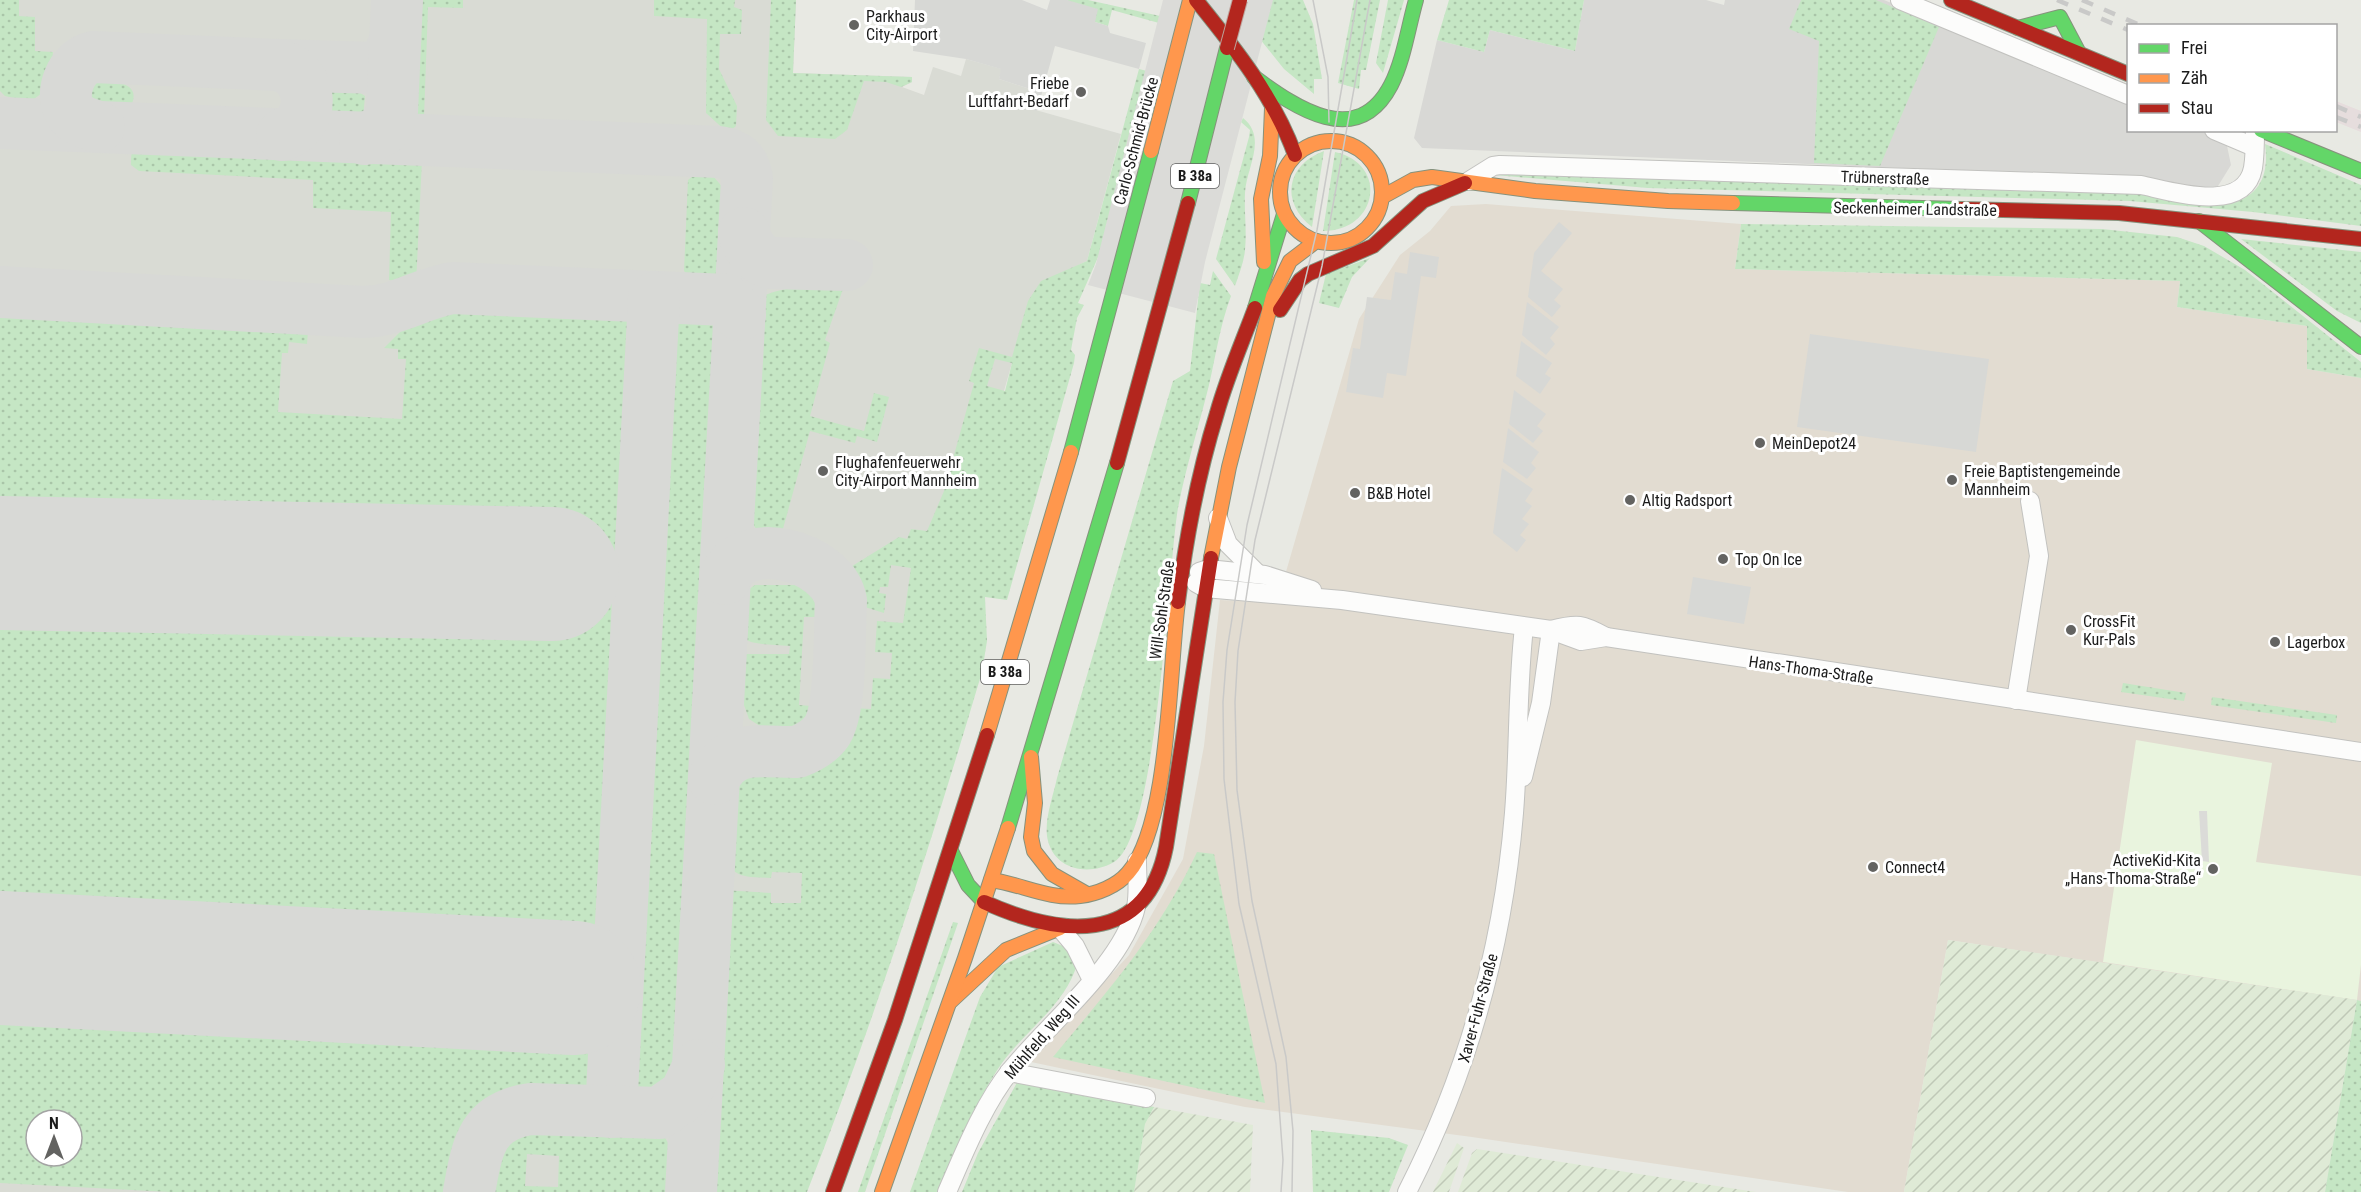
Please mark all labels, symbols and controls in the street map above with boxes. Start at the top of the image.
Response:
place label: Parkhaus City-Airport [866,7,938,44]
marker: Parkhaus City-Airport [847,18,861,32]
legend [2127,24,2337,132]
text: Frei [2181,37,2207,58]
text: Zäh [2181,67,2208,88]
place label: Friebe Luftfahrt-Bedarf [968,74,1069,111]
street label: Carlo-Schmid-Brücke [1110,75,1162,207]
marker: Friebe Luftfahrt-Bedarf [1074,85,1088,99]
text: Stau [2181,97,2213,118]
road number: B 38a [1171,164,1219,188]
street label: Trübnerstraße [1840,167,1930,189]
street label: Seckenheimer Landstraße [1833,198,1997,220]
place label: MeinDepot24 [1772,434,1856,453]
marker: MeinDepot24 [1753,436,1767,450]
place label: Flughafenfeuerwehr City-Airport Mannheim [835,453,977,490]
place label: Freie Baptistengemeinde Mannheim [1964,462,2120,499]
marker: Flughafenfeuerwehr City-Airport Mannheim [816,464,830,478]
marker: Freie Baptistengemeinde Mannheim [1945,473,1959,487]
place label: B&B Hotel [1367,484,1431,503]
marker: B&B Hotel [1348,486,1362,500]
place label: Altig Radsport [1642,491,1732,510]
marker: Altig Radsport [1623,493,1637,507]
place label: Top On Ice [1735,550,1802,569]
marker: Top On Ice [1716,552,1730,566]
street label: Will-Sohl-Straße [1146,559,1178,661]
place label: CrossFit Kur-Pals [2083,612,2136,649]
marker: CrossFit Kur-Pals [2064,623,2078,637]
place label: Lagerbox [2287,633,2345,652]
marker: Lagerbox [2268,635,2282,649]
street label: Hans-Thoma-Straße [1748,652,1874,688]
road number: B 38a [981,660,1029,684]
place label: ActiveKid-Kita „Hans-Thoma-Straße“ [2065,851,2202,888]
place label: Connect4 [1885,858,1945,877]
marker: Connect4 [1866,860,1880,874]
marker: ActiveKid-Kita „Hans-Thoma-Straße“ [2206,862,2220,876]
street label: Xaver-Fuhr-Straße [1454,951,1502,1065]
street label: Mühlfeld, Weg III [1000,991,1084,1083]
north arrow [24,1108,84,1168]
text: N [49,1114,59,1133]

